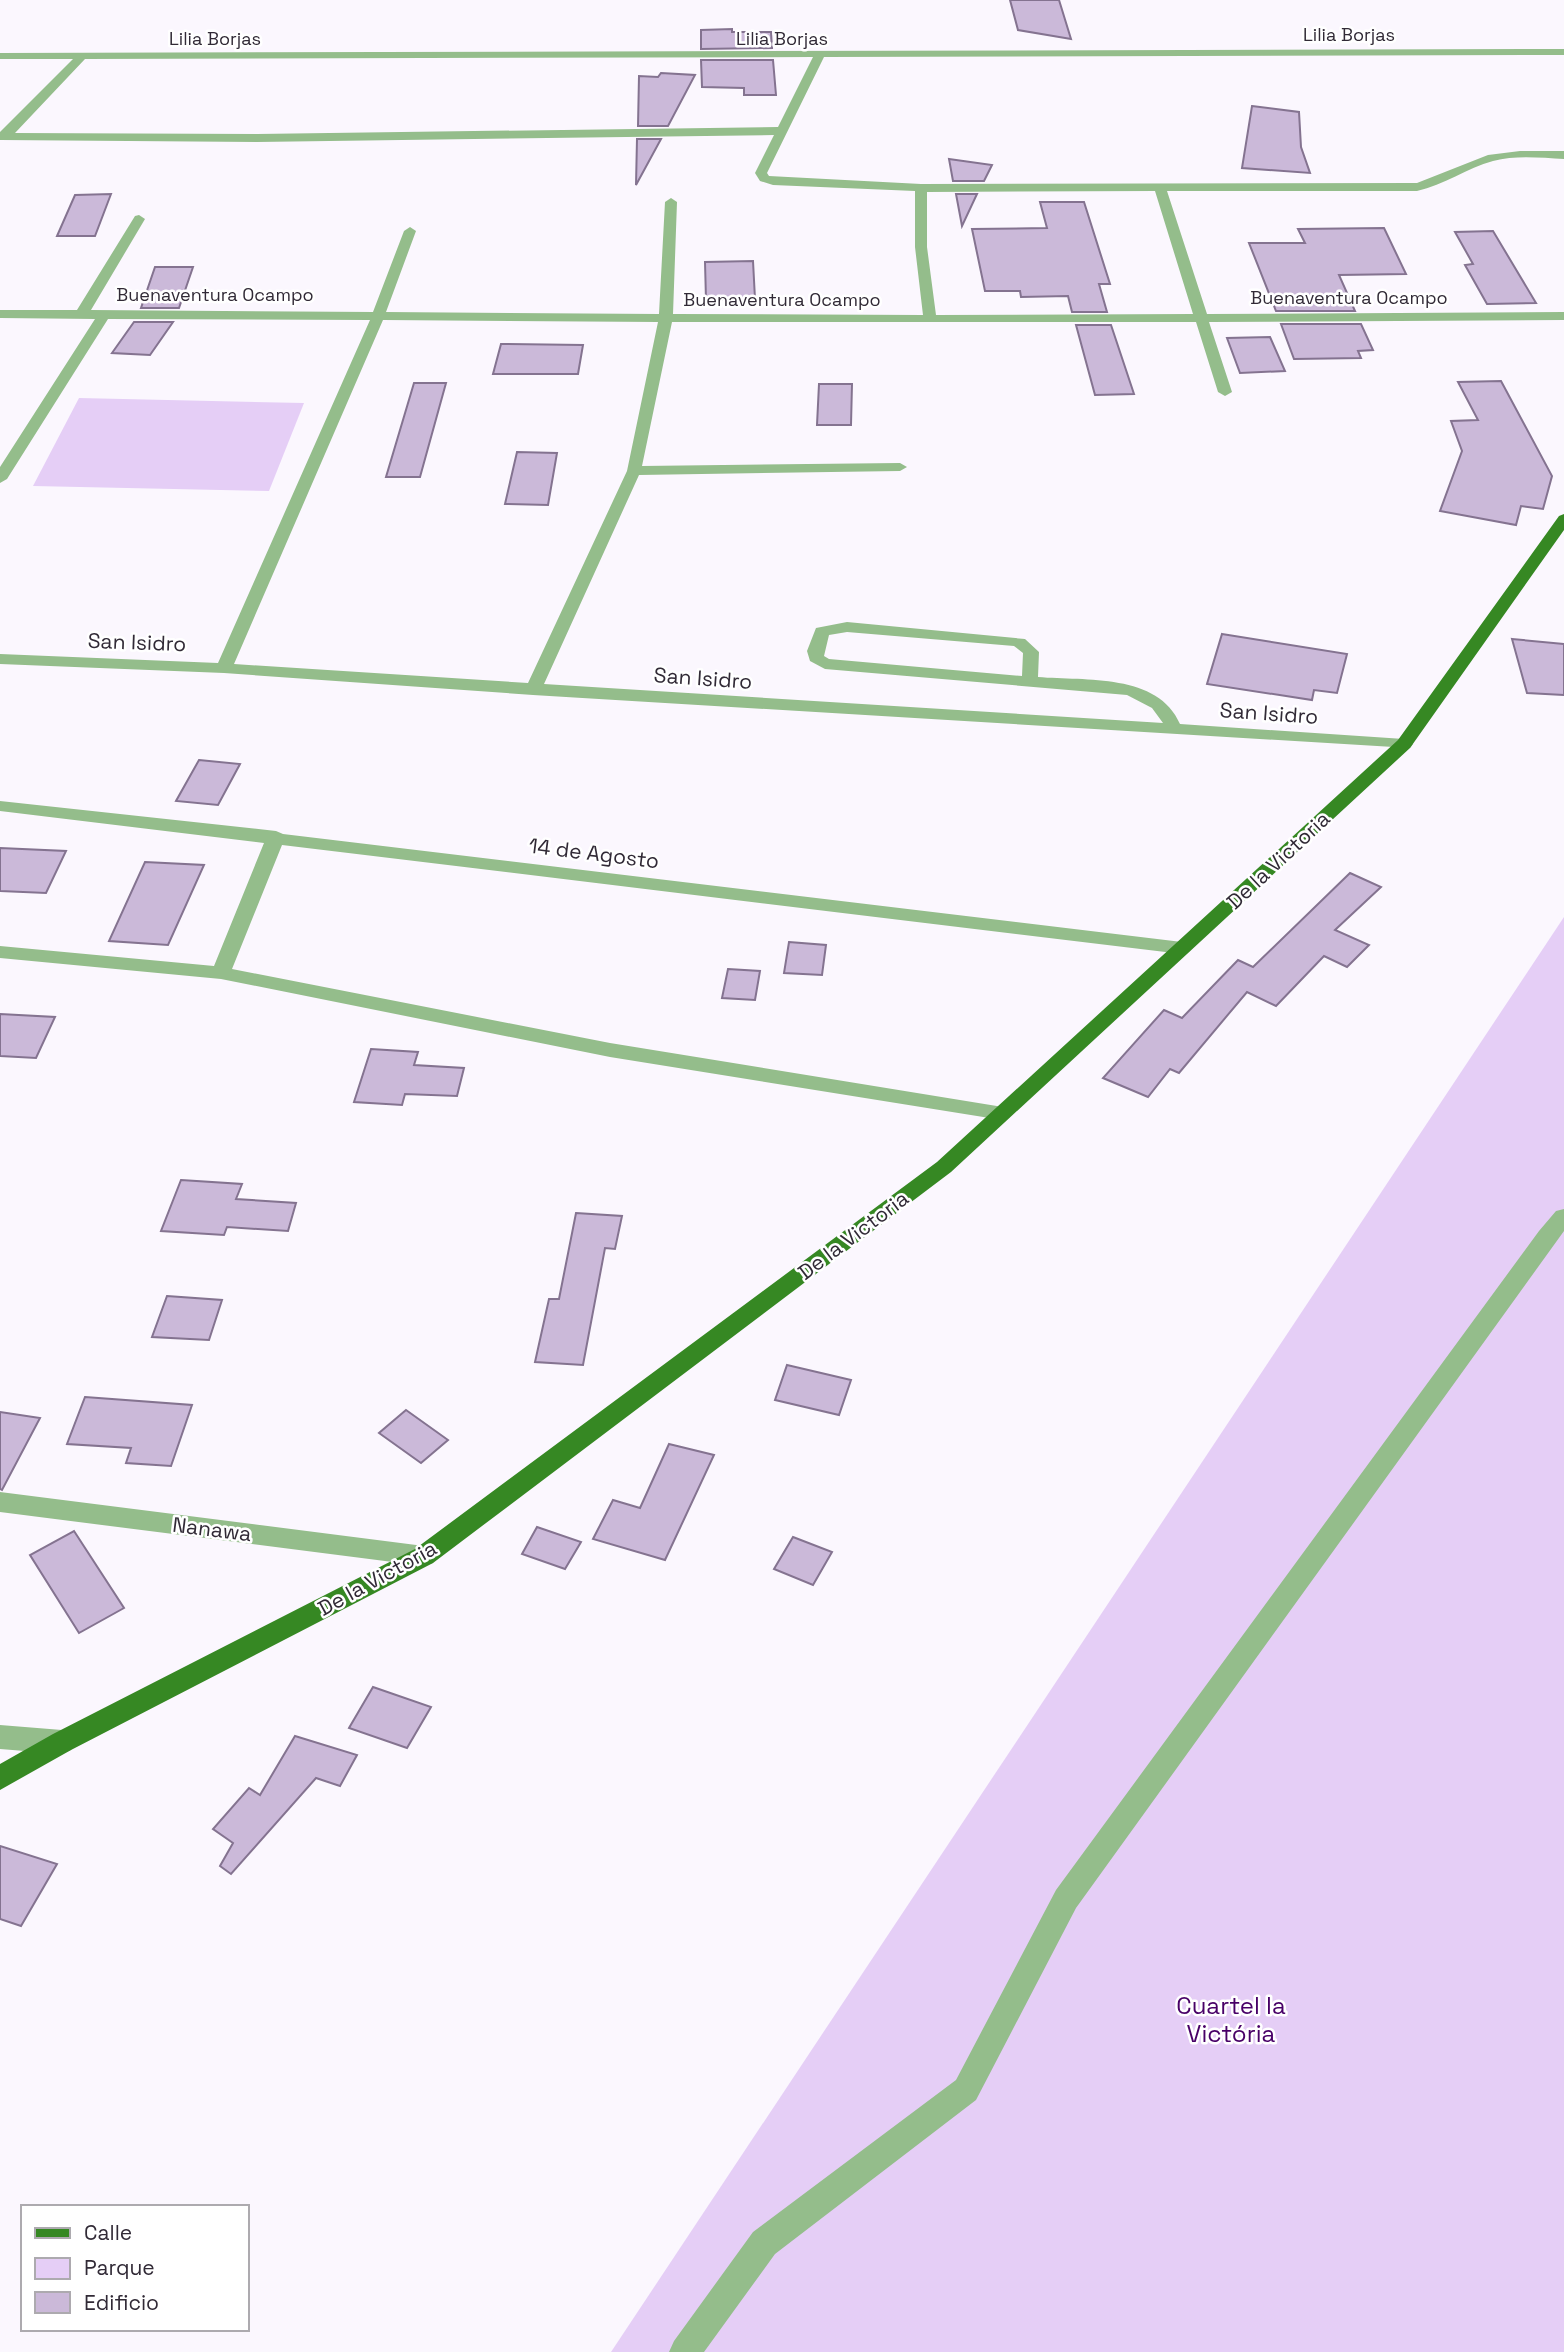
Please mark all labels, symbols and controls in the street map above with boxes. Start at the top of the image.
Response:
street label: Lilia Borjas [1303,23,1395,46]
street label: Lilia Borjas [169,27,261,50]
street label: Lilia Borjas [736,27,828,50]
street label: Buenaventura Ocampo [116,283,314,306]
street label: Buenaventura Ocampo [1250,286,1448,309]
street label: Buenaventura Ocampo [683,288,881,311]
street label: San Isidro [87,627,187,657]
street label: San Isidro [653,661,753,695]
street label: San Isidro [1219,696,1319,730]
street label: De la Victoria [1221,805,1335,915]
street label: 14 de Agosto [527,832,661,874]
street label: De la Victoria [792,1185,914,1285]
street label: Nanawa [171,1511,253,1547]
street label: De la Victoria [313,1534,441,1622]
park label: Cuartel la Victória [1176,1990,1286,2049]
legend [21,2205,248,2331]
text: Calle [84,2219,132,2246]
text: Parque [84,2254,155,2281]
text: Edificio [84,2289,159,2316]

